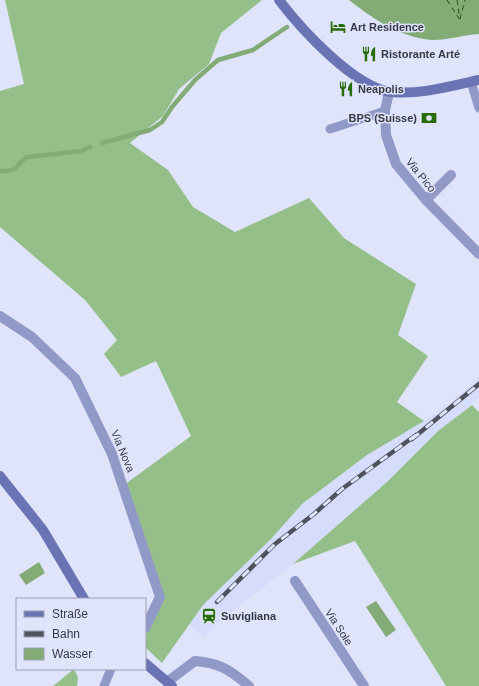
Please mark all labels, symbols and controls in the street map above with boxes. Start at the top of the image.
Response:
hotel icon: Art Residence [329,18,347,36]
place label: Art Residence [350,21,424,33]
restaurant icon: Ristorante Arté [360,45,378,63]
place label: Ristorante Arté [381,48,460,60]
restaurant icon: Neapolis [337,80,355,98]
place label: Neapolis [358,83,404,95]
bank icon: BPS (Suisse) [420,109,438,127]
place label: BPS (Suisse) [349,112,417,124]
street label: Via Pico [404,156,438,194]
street label: Via Nova [109,428,138,475]
legend [16,598,146,670]
text: Straße [52,607,88,621]
station icon: Suvigliana [200,607,218,625]
street label: Via Sole [323,607,355,647]
place label: Suvigliana [221,610,277,622]
text: Bahn [52,627,80,641]
text: Wasser [52,647,92,661]

